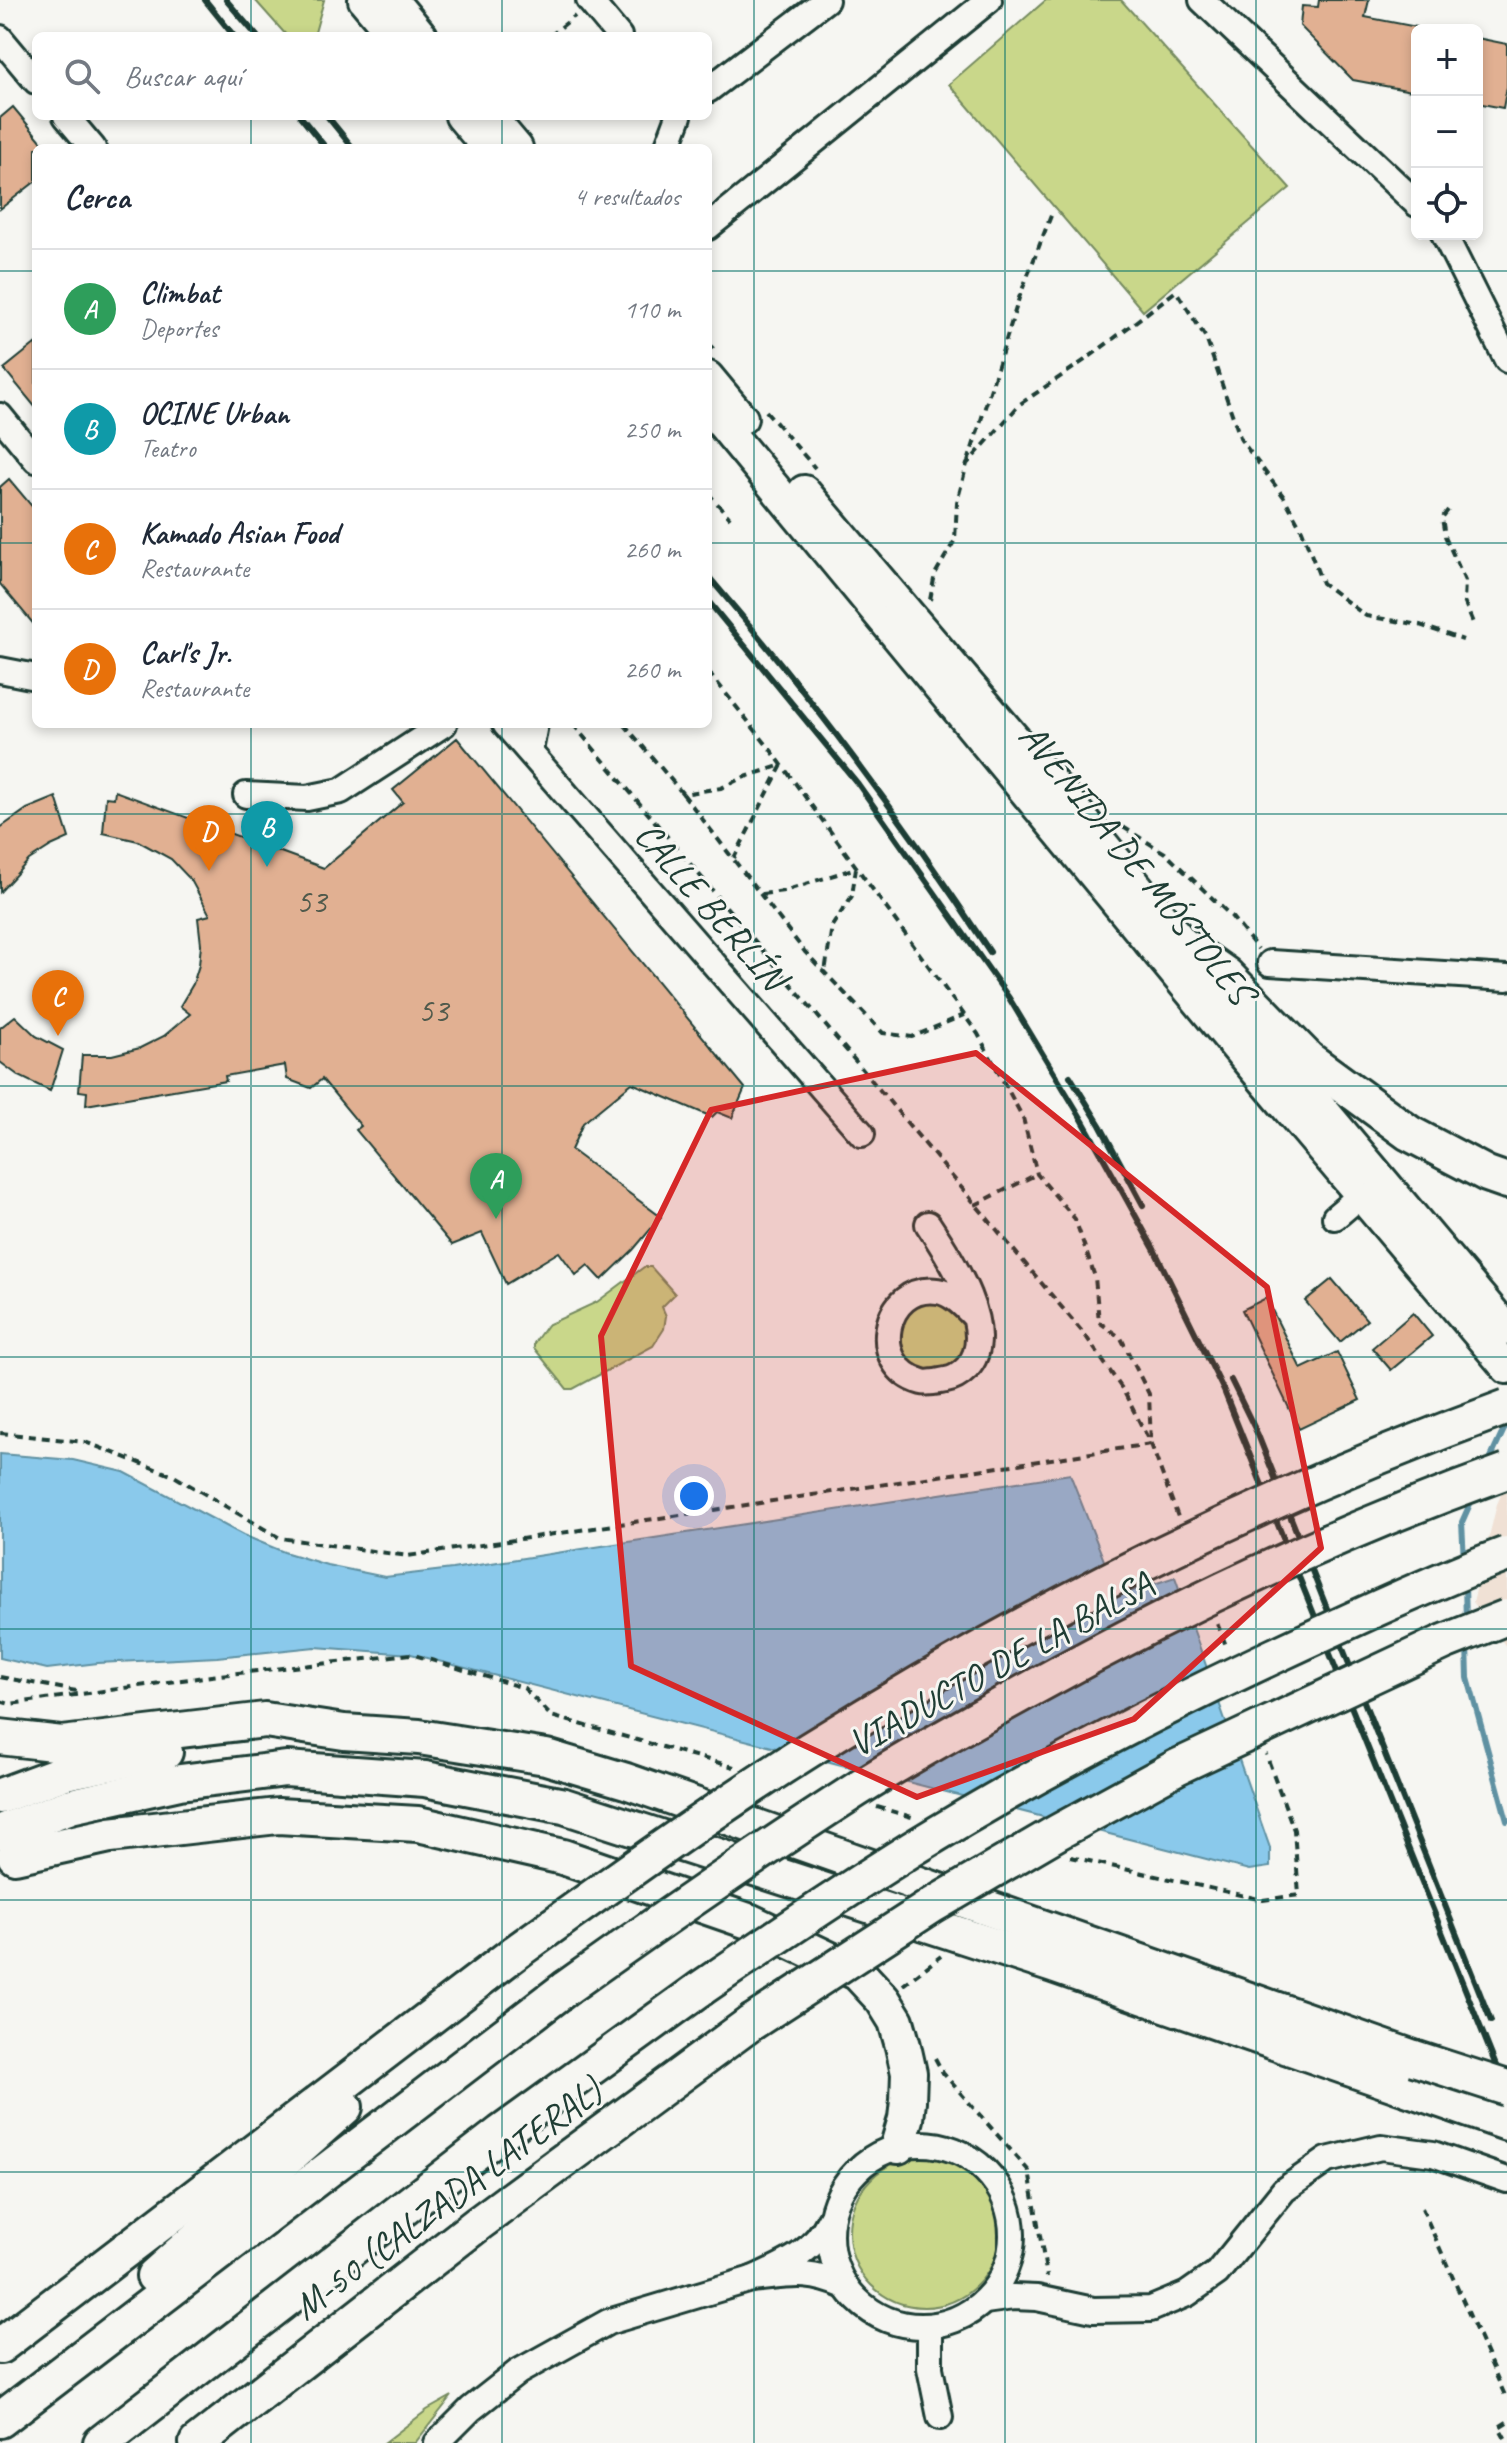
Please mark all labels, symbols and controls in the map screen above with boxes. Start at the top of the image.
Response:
map controls [1411,24,1483,240]
button: + [1411,24,1483,96]
search box [32,32,712,120]
icon: search [60,54,104,98]
text: Buscar aquí [124,57,242,95]
button: − [1411,96,1483,168]
button: locate [1411,168,1483,240]
text: Cerca [64,175,130,218]
text: 4 resultados [574,180,680,213]
text: Climbat [140,274,220,312]
text: A [83,293,97,326]
text: 110 m [624,293,680,326]
text: Deportes [140,312,218,345]
text: OCINE Urban [140,394,289,432]
text: B [83,413,97,446]
text: 250 m [624,413,680,446]
text: Teatro [140,432,196,465]
text: Kamado Asian Food [140,514,339,552]
text: C [84,533,96,566]
text: 260 m [624,533,680,566]
text: Restaurante [140,552,249,585]
text: Carl's Jr. [140,634,231,672]
text: D [82,653,98,686]
text: 260 m [624,653,680,686]
text: Restaurante [140,672,249,705]
street label: AVENIDA DE MÓSTOLES [1009,714,1269,1019]
pin: B [241,801,293,867]
pin: D [183,805,235,871]
street label: CALLE BERLÍN [625,812,800,1003]
house number: 53 [296,880,329,923]
pin: C [32,970,84,1036]
house number: 53 [418,989,451,1032]
pin: A [470,1153,522,1219]
your location [674,1476,714,1516]
street label: VIADUCTO DE LA BALSA [840,1560,1161,1767]
street label: M-50 (CALZADA LATERAL) [284,2065,613,2330]

